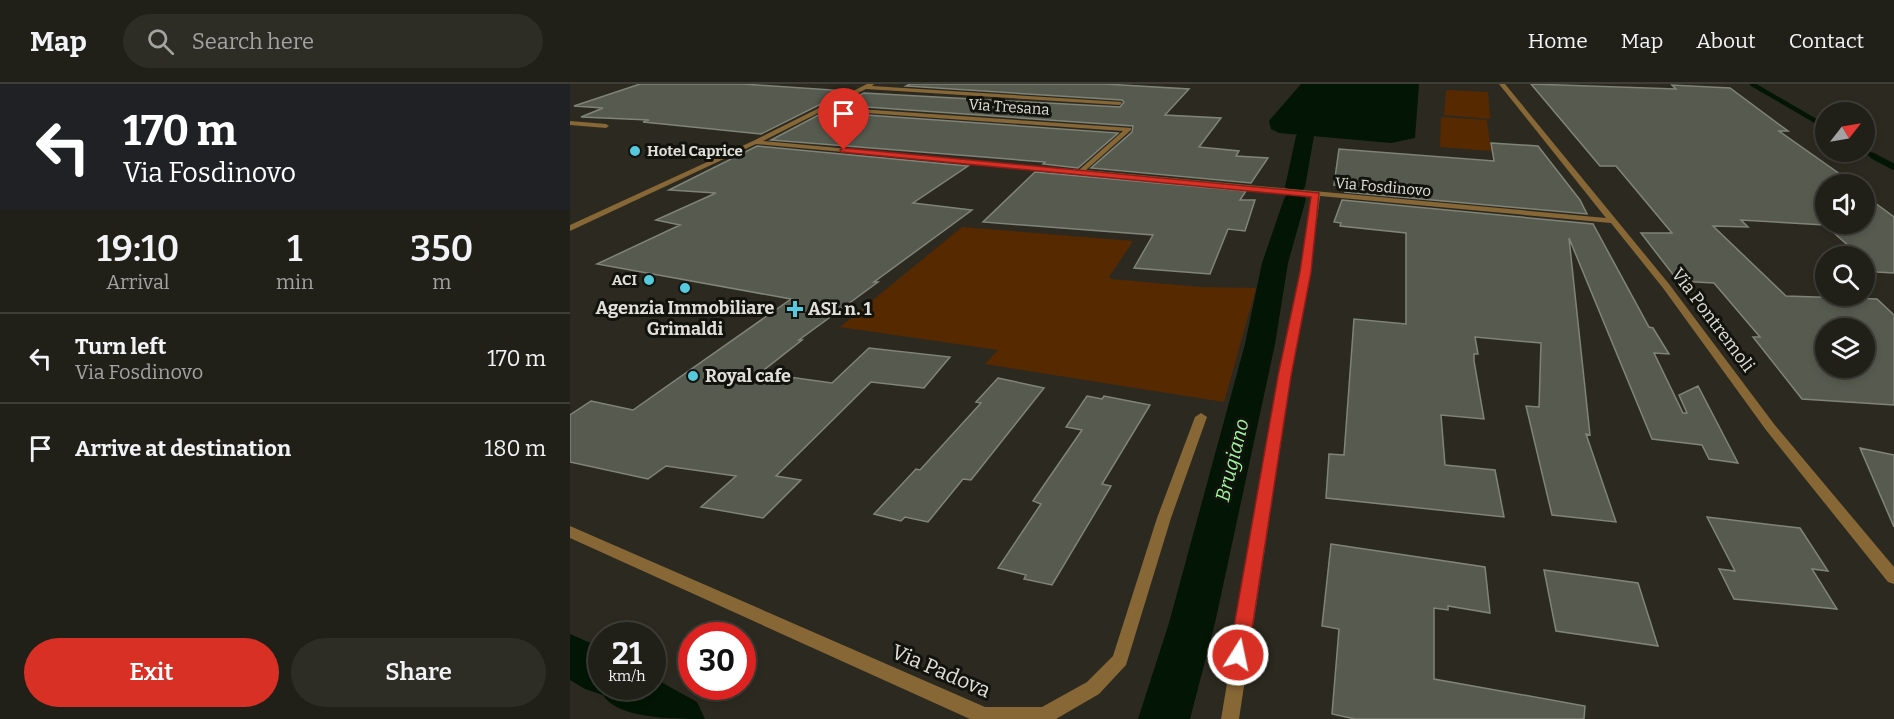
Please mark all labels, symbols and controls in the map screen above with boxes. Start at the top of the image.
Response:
search box [123,14,543,68]
text: Map [30,25,87,58]
icon: search [144,25,177,58]
text: Search here [192,28,314,55]
text: Home [1528,28,1588,54]
text: Map [1621,28,1663,54]
text: About [1696,28,1756,54]
text: Contact [1789,28,1864,54]
pin [818,88,869,150]
street label: Via Tresana [968,95,1050,119]
icon: arrive [827,97,860,130]
north arrow [1815,102,1875,162]
map controls [1815,102,1875,378]
text: 170 m [123,106,237,156]
icon: left [24,108,102,186]
place label: Hotel Caprice [647,142,743,160]
marker: Hotel Caprice [628,144,642,158]
text: Via Fosdinovo [123,157,296,189]
street label: Via Fosdinovo [1334,174,1432,200]
button: sound [1815,174,1875,234]
text: 19:10 [97,227,179,271]
text: 1 [287,227,302,271]
text: 350 [410,227,473,271]
button: search [1815,246,1875,306]
street label: Via Pontremoli [1667,264,1759,376]
text: Arrival [106,270,170,294]
text: min [276,270,314,294]
text: m [432,270,451,294]
place label: ACI [612,271,637,289]
marker: ACI [642,273,656,287]
marker: Agenzia Immobiliare Grimaldi [678,281,692,295]
place label: Agenzia Immobiliare Grimaldi [596,297,775,340]
place label: ASL n. 1 [808,298,872,320]
marker: ASL n. 1 [786,300,804,318]
button: layers [1815,318,1875,378]
text: Turn left [75,333,167,360]
icon: left [24,342,57,375]
text: 170 m [487,345,546,372]
text: Via Fosdinovo [75,360,203,384]
place label: Royal cafe [705,365,791,387]
marker: Royal cafe [686,369,700,383]
water label: Brugiano [1210,416,1254,504]
icon: arrive [24,432,57,465]
text: Arrive at destination [75,435,291,462]
text: 180 m [484,435,546,462]
speed limit sign: 30 [678,622,756,700]
position arrow [1206,623,1270,687]
text: 21 [612,636,642,672]
button: Exit [24,638,279,707]
button: Share [291,638,546,707]
street label: Via Padova [888,639,995,704]
text: km/h [608,667,646,685]

